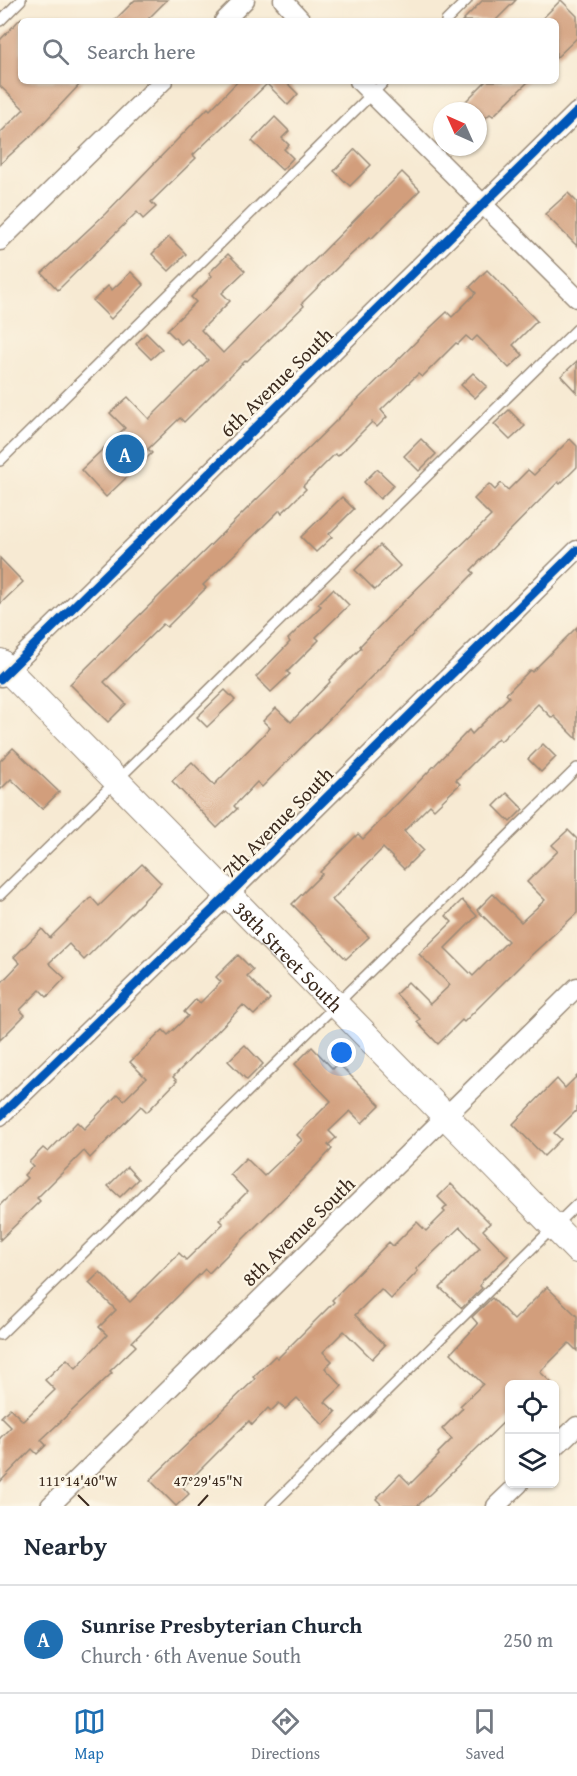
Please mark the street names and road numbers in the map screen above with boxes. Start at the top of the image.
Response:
street label: 6th Avenue South [213,320,339,444]
street label: 7th Avenue South [215,760,339,884]
street label: 38th Street South [227,894,350,1018]
street label: 8th Avenue South [235,1169,361,1293]

